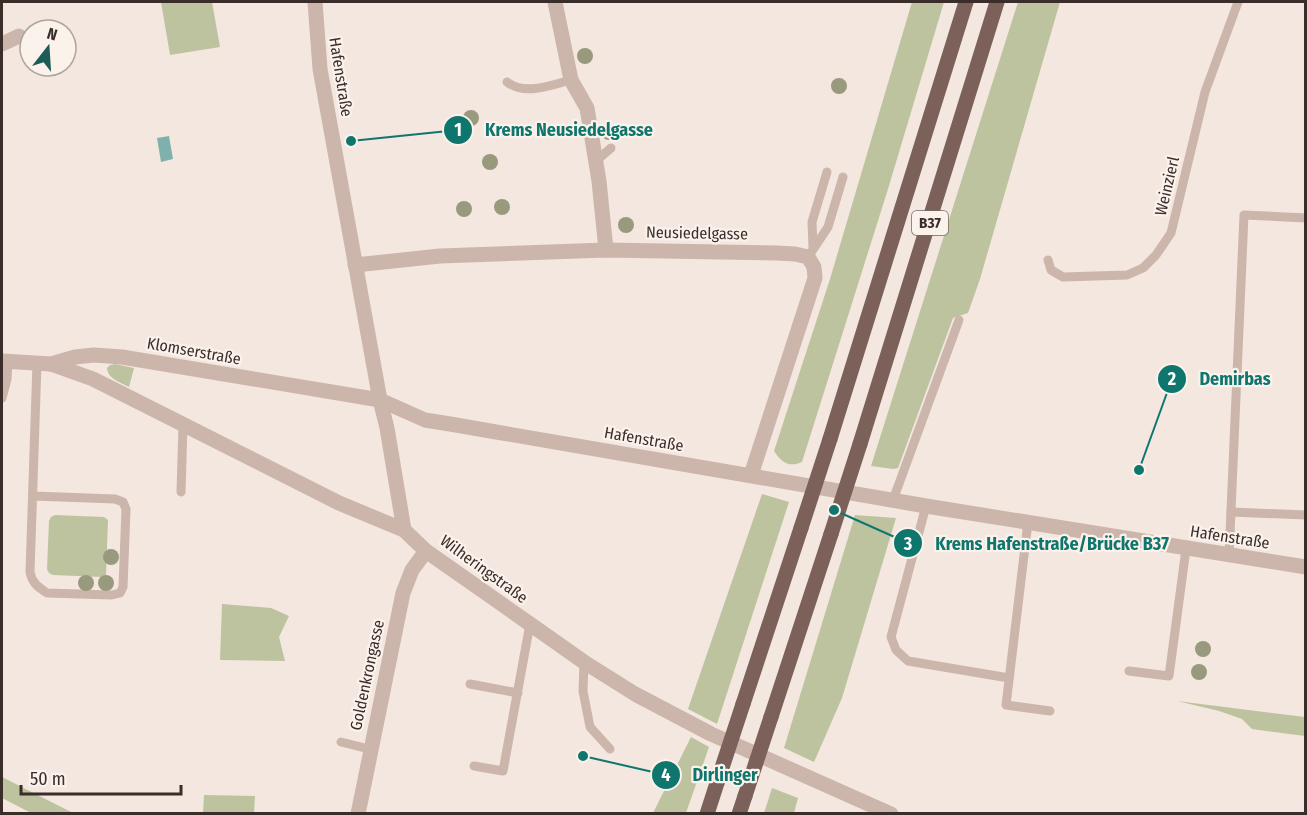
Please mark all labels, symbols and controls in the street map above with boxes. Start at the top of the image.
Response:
north arrow [18,18,78,78]
text: N [45,24,60,45]
street label: Hafenstraße [325,36,357,118]
callout: Krems Neusiedelgasse [443,112,665,148]
text: 1 [454,119,462,141]
text: Krems Neusiedelgasse [485,119,653,141]
street label: Weinzierl [1151,155,1183,217]
road number: B37 [912,211,948,235]
street label: Neusiedelgasse [646,223,748,243]
street label: Klomserstraße [146,333,242,369]
callout: Demirbas [1157,361,1283,397]
text: 2 [1167,368,1176,390]
text: Demirbas [1199,368,1271,390]
street label: Hafenstraße [603,423,685,455]
street label: Hafenstraße [1189,521,1271,553]
callout: Krems Hafenstraße/Brücke B37 [893,525,1181,561]
street label: Wilheringstraße [437,531,532,607]
text: 3 [903,533,913,555]
text: Krems Hafenstraße/Brücke B37 [935,533,1169,555]
street label: Goldenkrongasse [346,618,388,732]
callout: Dirlinger [651,757,770,793]
scale bar [21,758,182,796]
text: 4 [661,764,671,786]
text: Dirlinger [692,764,758,786]
text: 50 m [30,768,66,790]

